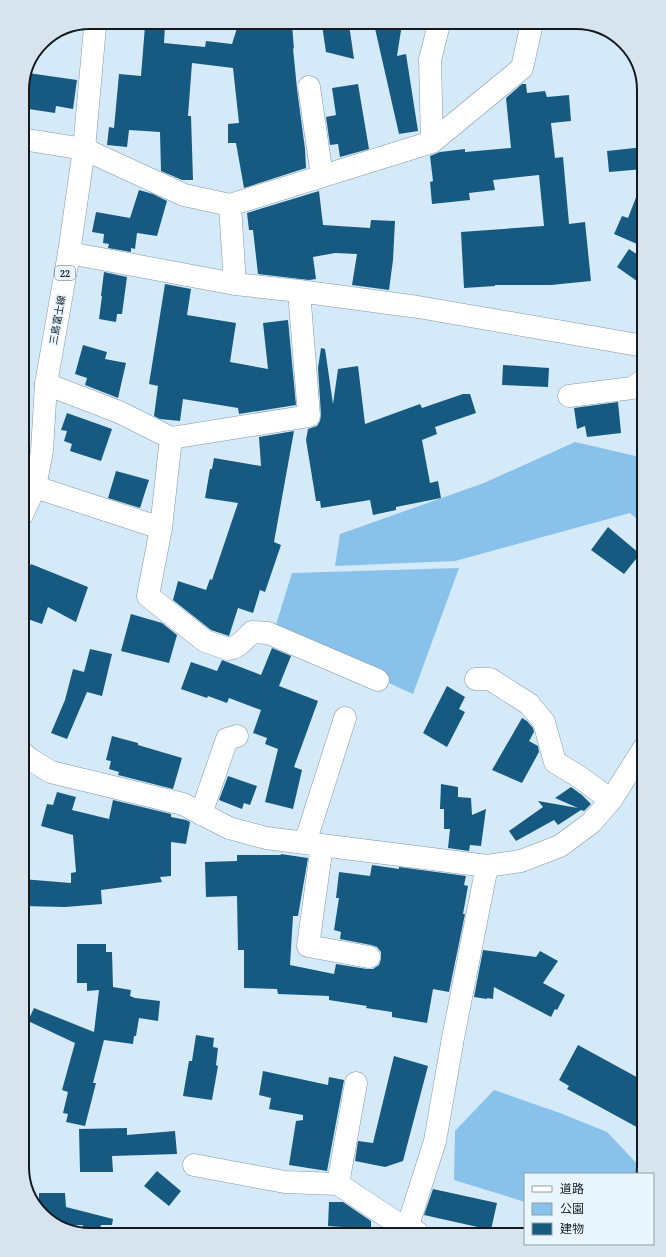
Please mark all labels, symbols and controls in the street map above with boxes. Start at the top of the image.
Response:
road number: 22 [55,266,75,280]
street label: 三島富士線 [46,294,68,346]
legend [524,1173,654,1245]
text: 道路 [560,1180,584,1197]
text: 公園 [560,1200,584,1217]
text: 建物 [560,1220,584,1237]

